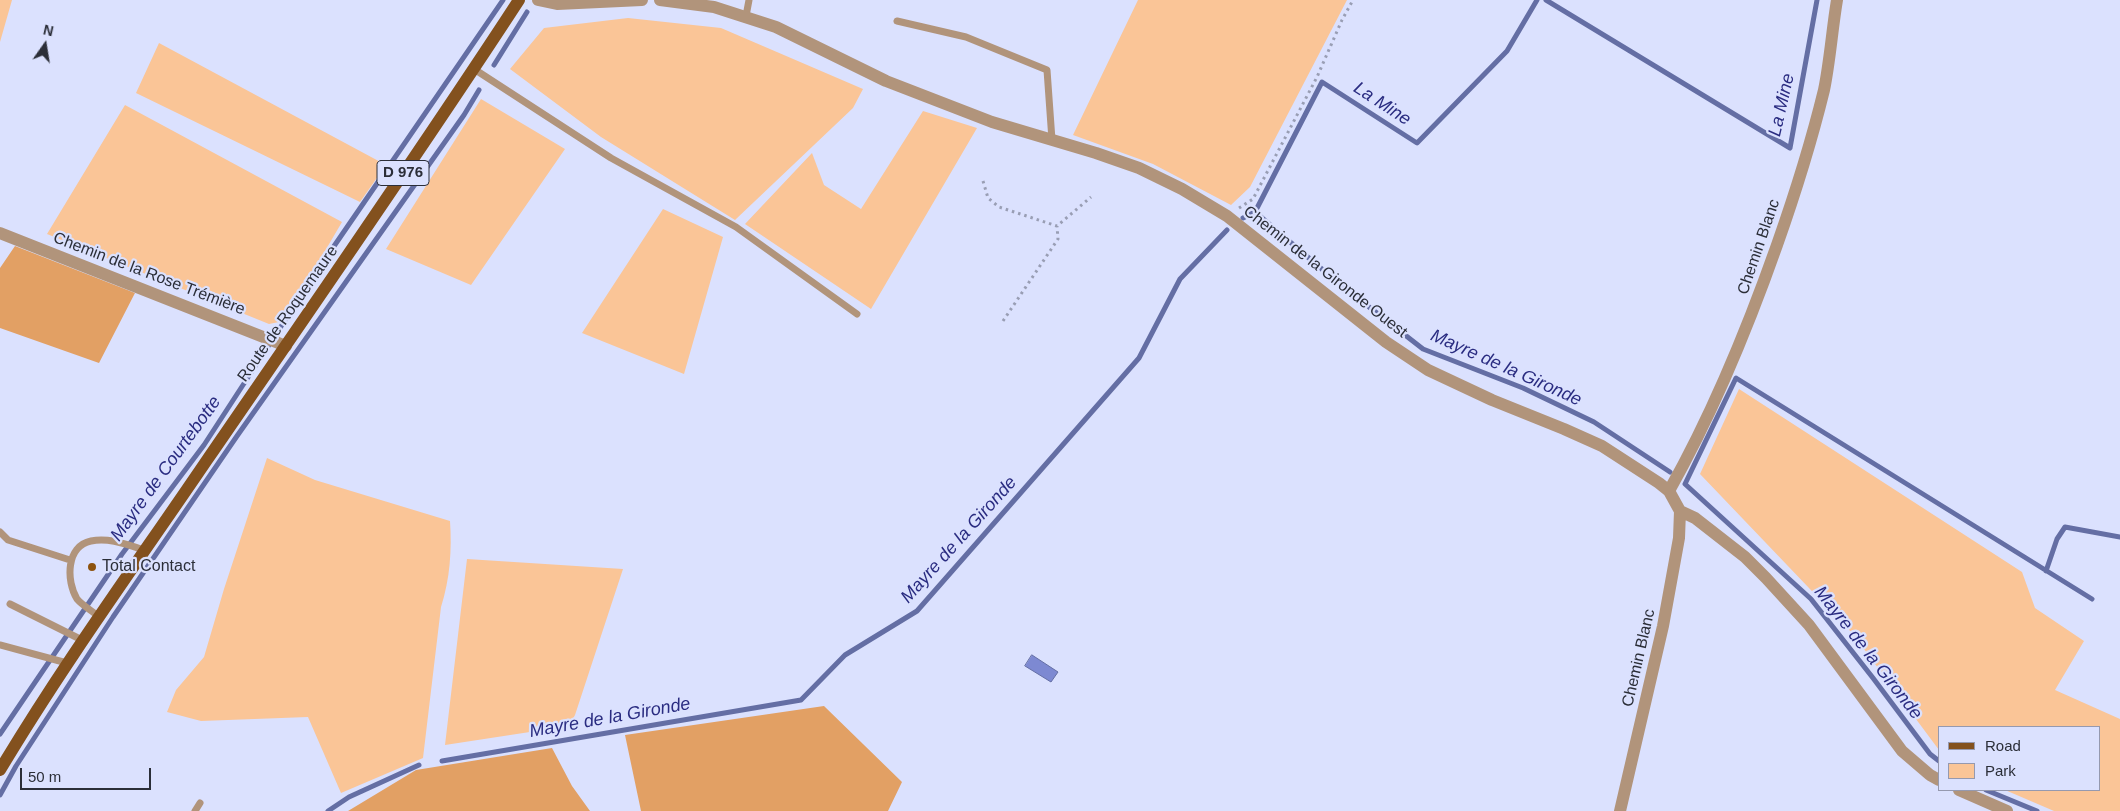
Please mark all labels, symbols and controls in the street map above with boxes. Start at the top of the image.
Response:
north arrow [20,20,70,70]
text: N [42,21,55,39]
water label: La Mine [1764,71,1800,139]
water label: La Mine [1349,78,1415,130]
road number: D 976 [377,160,429,186]
street label: Chemin Blanc [1734,197,1784,297]
street label: Chemin de la Gironde Ouest [1239,202,1411,342]
street label: Chemin de la Rose Trémière [50,228,248,320]
street label: Route de Roquemaure [234,242,342,386]
water label: Mayre de la Gironde [1427,325,1585,411]
water label: Mayre de Courtebotte [106,392,226,546]
water label: Mayre de la Gironde [896,472,1022,608]
place label: Total Contact [102,557,195,577]
marker: Total Contact [86,561,98,573]
water label: Mayre de la Gironde [1809,582,1927,724]
street label: Chemin Blanc [1618,607,1660,709]
water label: Mayre de la Gironde [528,693,692,743]
legend [1938,726,2100,791]
text: Road [1985,737,2021,754]
scale bar [22,758,154,790]
text: Park [1985,762,2016,779]
text: 50 m [28,768,61,785]

